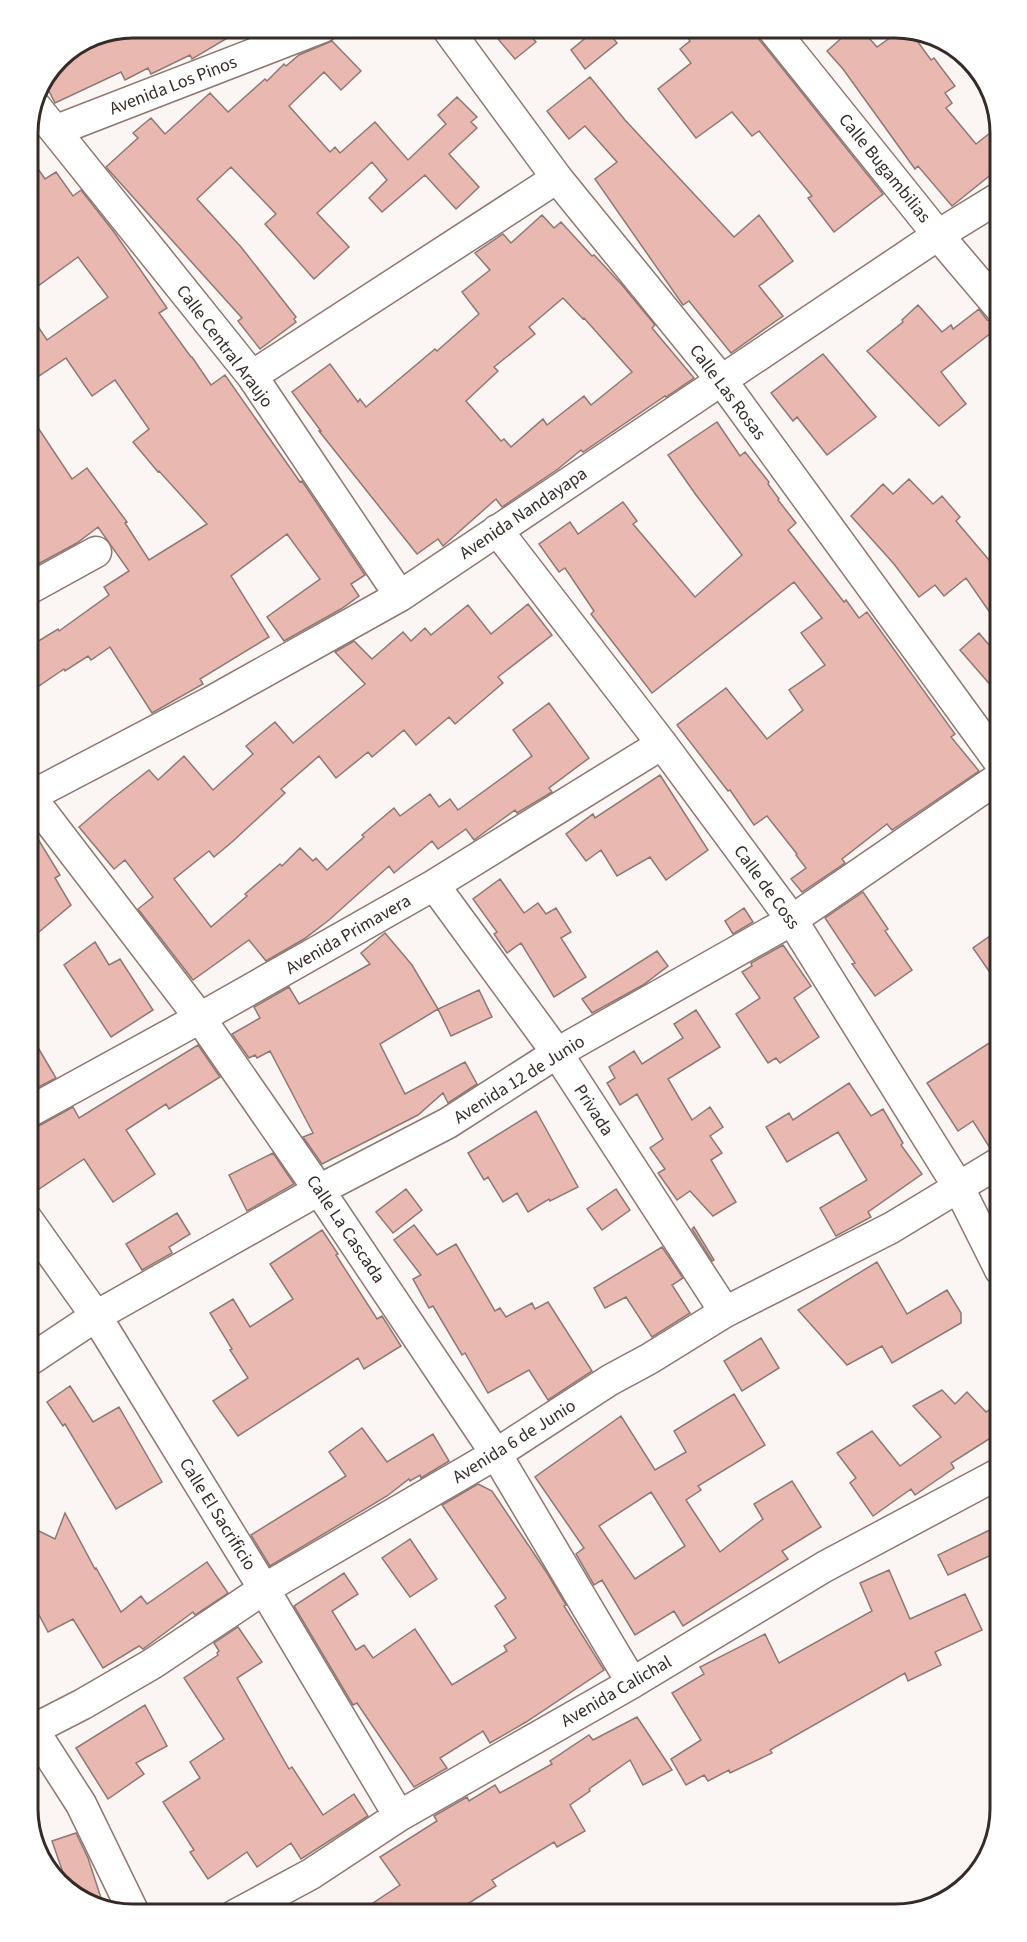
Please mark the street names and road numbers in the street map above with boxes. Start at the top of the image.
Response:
street label: Avenida Los Pinos [106,50,241,121]
street label: Calle Bugambilias [833,108,937,228]
street label: Calle Central Araujo [170,280,279,413]
street label: Calle Las Rosas [683,339,772,445]
street label: Avenida Nandayapa [454,461,592,566]
street label: Calle de Coss [727,840,806,935]
street label: Avenida Primavera [281,888,416,980]
street label: Avenida 12 de Junio [449,1029,590,1130]
street label: Privada [568,1080,620,1141]
street label: Calle La Cascada [300,1170,391,1288]
street label: Avenida 6 de Junio [448,1393,581,1489]
street label: Calle El Sacrificio [173,1453,262,1575]
street label: Avenida Calichal [556,1650,676,1733]

